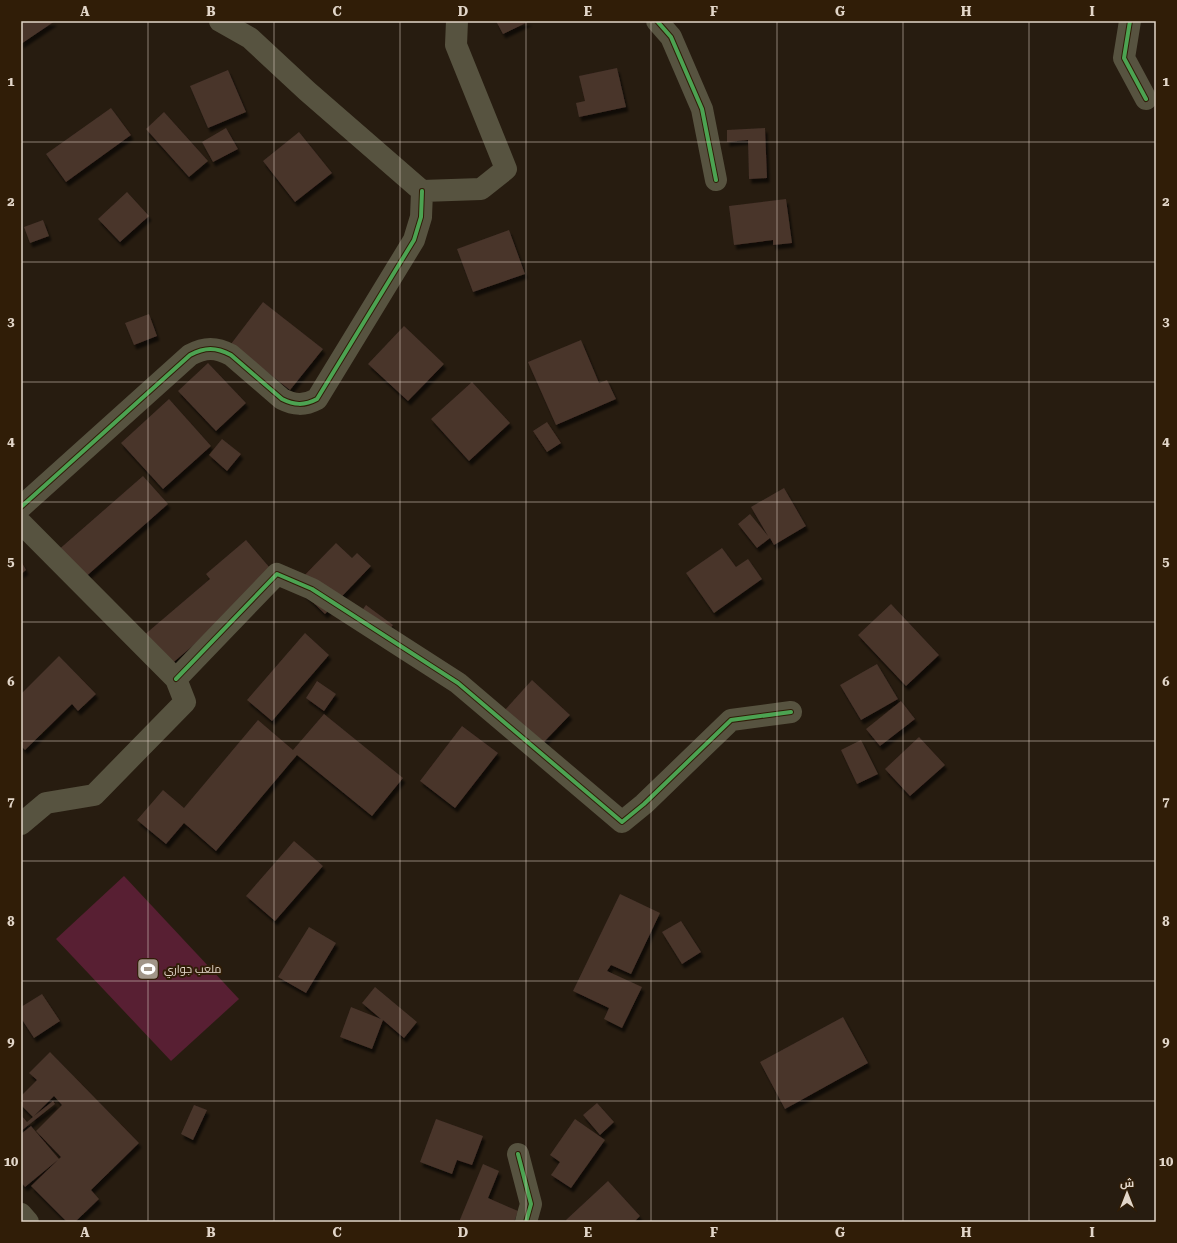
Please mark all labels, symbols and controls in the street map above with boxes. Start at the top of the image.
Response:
text: A [80,4,90,19]
text: B [206,4,216,19]
text: C [332,4,342,19]
text: D [458,4,468,19]
text: E [584,4,592,19]
text: F [710,4,718,19]
text: G [835,4,845,19]
text: H [961,4,972,19]
text: I [1089,4,1095,19]
text: 1 [7,74,15,89]
text: 1 [1162,74,1170,89]
text: 2 [7,194,15,209]
text: 2 [1162,194,1170,209]
text: 3 [7,314,15,329]
text: 3 [1162,314,1170,329]
text: 4 [7,434,15,449]
text: 4 [1162,434,1170,449]
text: 5 [7,554,15,569]
text: 5 [1162,554,1170,569]
text: 6 [7,674,15,689]
text: 6 [1162,674,1170,689]
text: 7 [7,794,15,809]
text: 7 [1162,794,1170,809]
text: 8 [7,914,15,929]
text: 8 [1162,914,1170,929]
sports icon: ملعب جواري [135,956,161,982]
place label: ملعب جواري [164,963,221,978]
text: 9 [7,1034,15,1049]
text: 9 [1162,1034,1170,1049]
text: 10 [4,1154,18,1169]
text: 10 [1159,1154,1173,1169]
north arrow [1107,1173,1147,1213]
text: ش [1120,1177,1134,1190]
text: A [80,1225,90,1240]
text: B [206,1225,216,1240]
text: C [332,1225,342,1240]
text: D [458,1225,468,1240]
text: E [584,1225,592,1240]
text: F [710,1225,718,1240]
text: G [835,1225,845,1240]
text: H [961,1225,972,1240]
text: I [1089,1225,1095,1240]

